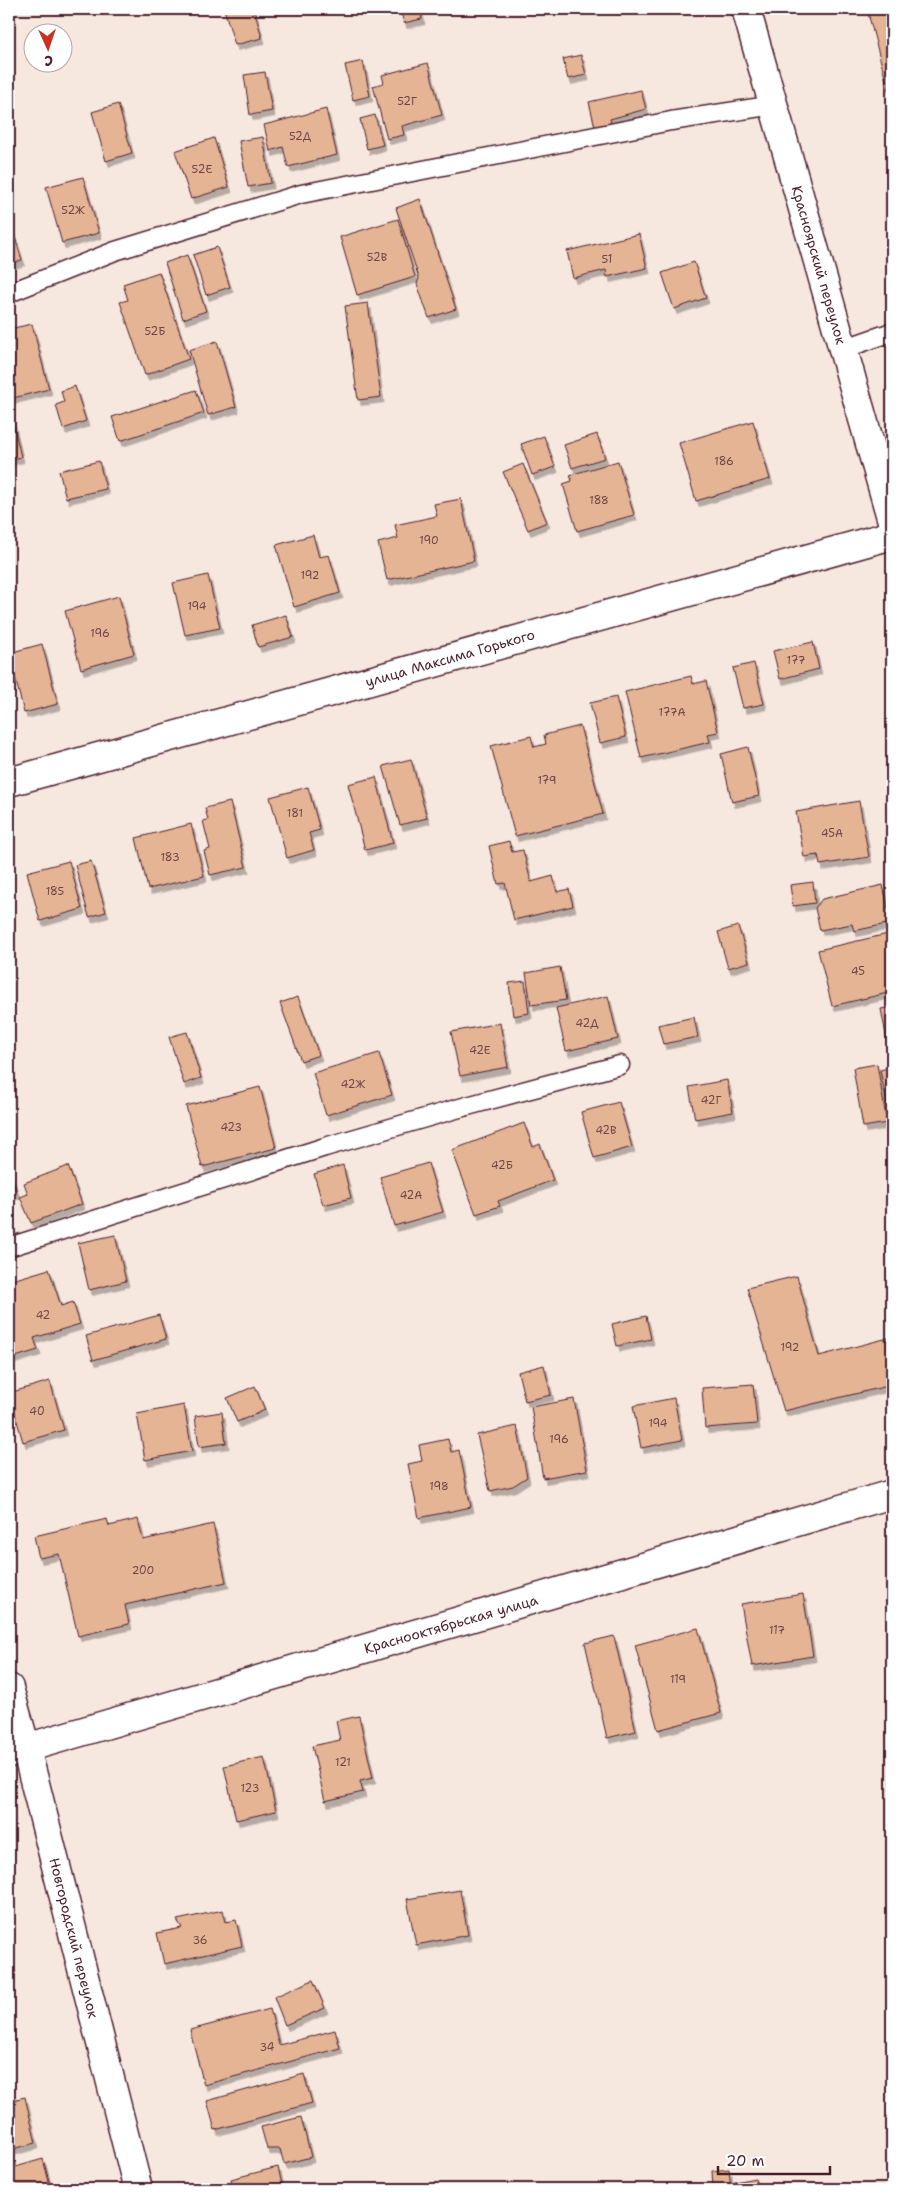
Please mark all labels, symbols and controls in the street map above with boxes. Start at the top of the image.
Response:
north arrow [22,22,72,72]
text: С [44,52,53,70]
house number: 52Г [397,94,417,109]
house number: 52Д [289,129,312,144]
house number: 52Е [192,162,212,177]
street label: Красноярский переулок [788,184,850,347]
house number: 52Ж [61,203,85,218]
house number: 52В [367,250,388,265]
house number: 51 [602,252,612,267]
house number: 52Б [144,324,166,339]
house number: 186 [714,454,734,469]
house number: 188 [589,493,609,508]
house number: 190 [419,533,439,548]
house number: 192 [300,568,320,583]
house number: 194 [187,599,207,614]
street label: улица Максима Горького [363,625,537,691]
house number: 196 [90,626,110,641]
house number: 177 [787,653,806,668]
house number: 177А [659,705,685,720]
house number: 179 [537,773,557,788]
house number: 181 [287,806,303,821]
house number: 45А [821,826,843,841]
house number: 183 [160,850,180,865]
house number: 185 [46,884,65,899]
house number: 45 [851,964,865,979]
house number: 42Д [576,1016,599,1031]
house number: 42Е [469,1043,491,1058]
house number: 42Ж [341,1077,365,1092]
house number: 42Г [701,1093,721,1108]
house number: 42З [220,1120,242,1135]
house number: 42В [595,1123,617,1138]
house number: 42Б [491,1158,513,1173]
house number: 42А [400,1188,422,1203]
house number: 42 [36,1308,50,1323]
house number: 192 [780,1340,800,1355]
house number: 40 [29,1404,45,1419]
house number: 194 [648,1416,668,1431]
house number: 196 [549,1432,569,1447]
house number: 198 [429,1479,449,1494]
house number: 200 [132,1563,154,1578]
street label: Краснооктябрьская улица [362,1590,540,1657]
house number: 117 [769,1623,785,1638]
house number: 119 [670,1672,686,1687]
house number: 121 [335,1755,351,1770]
house number: 123 [241,1781,259,1796]
street label: Новгородский переулок [45,1856,103,2021]
house number: 36 [192,1933,208,1948]
house number: 34 [260,2040,275,2055]
scale bar [718,2143,831,2175]
text: 20 m [726,2151,765,2171]

